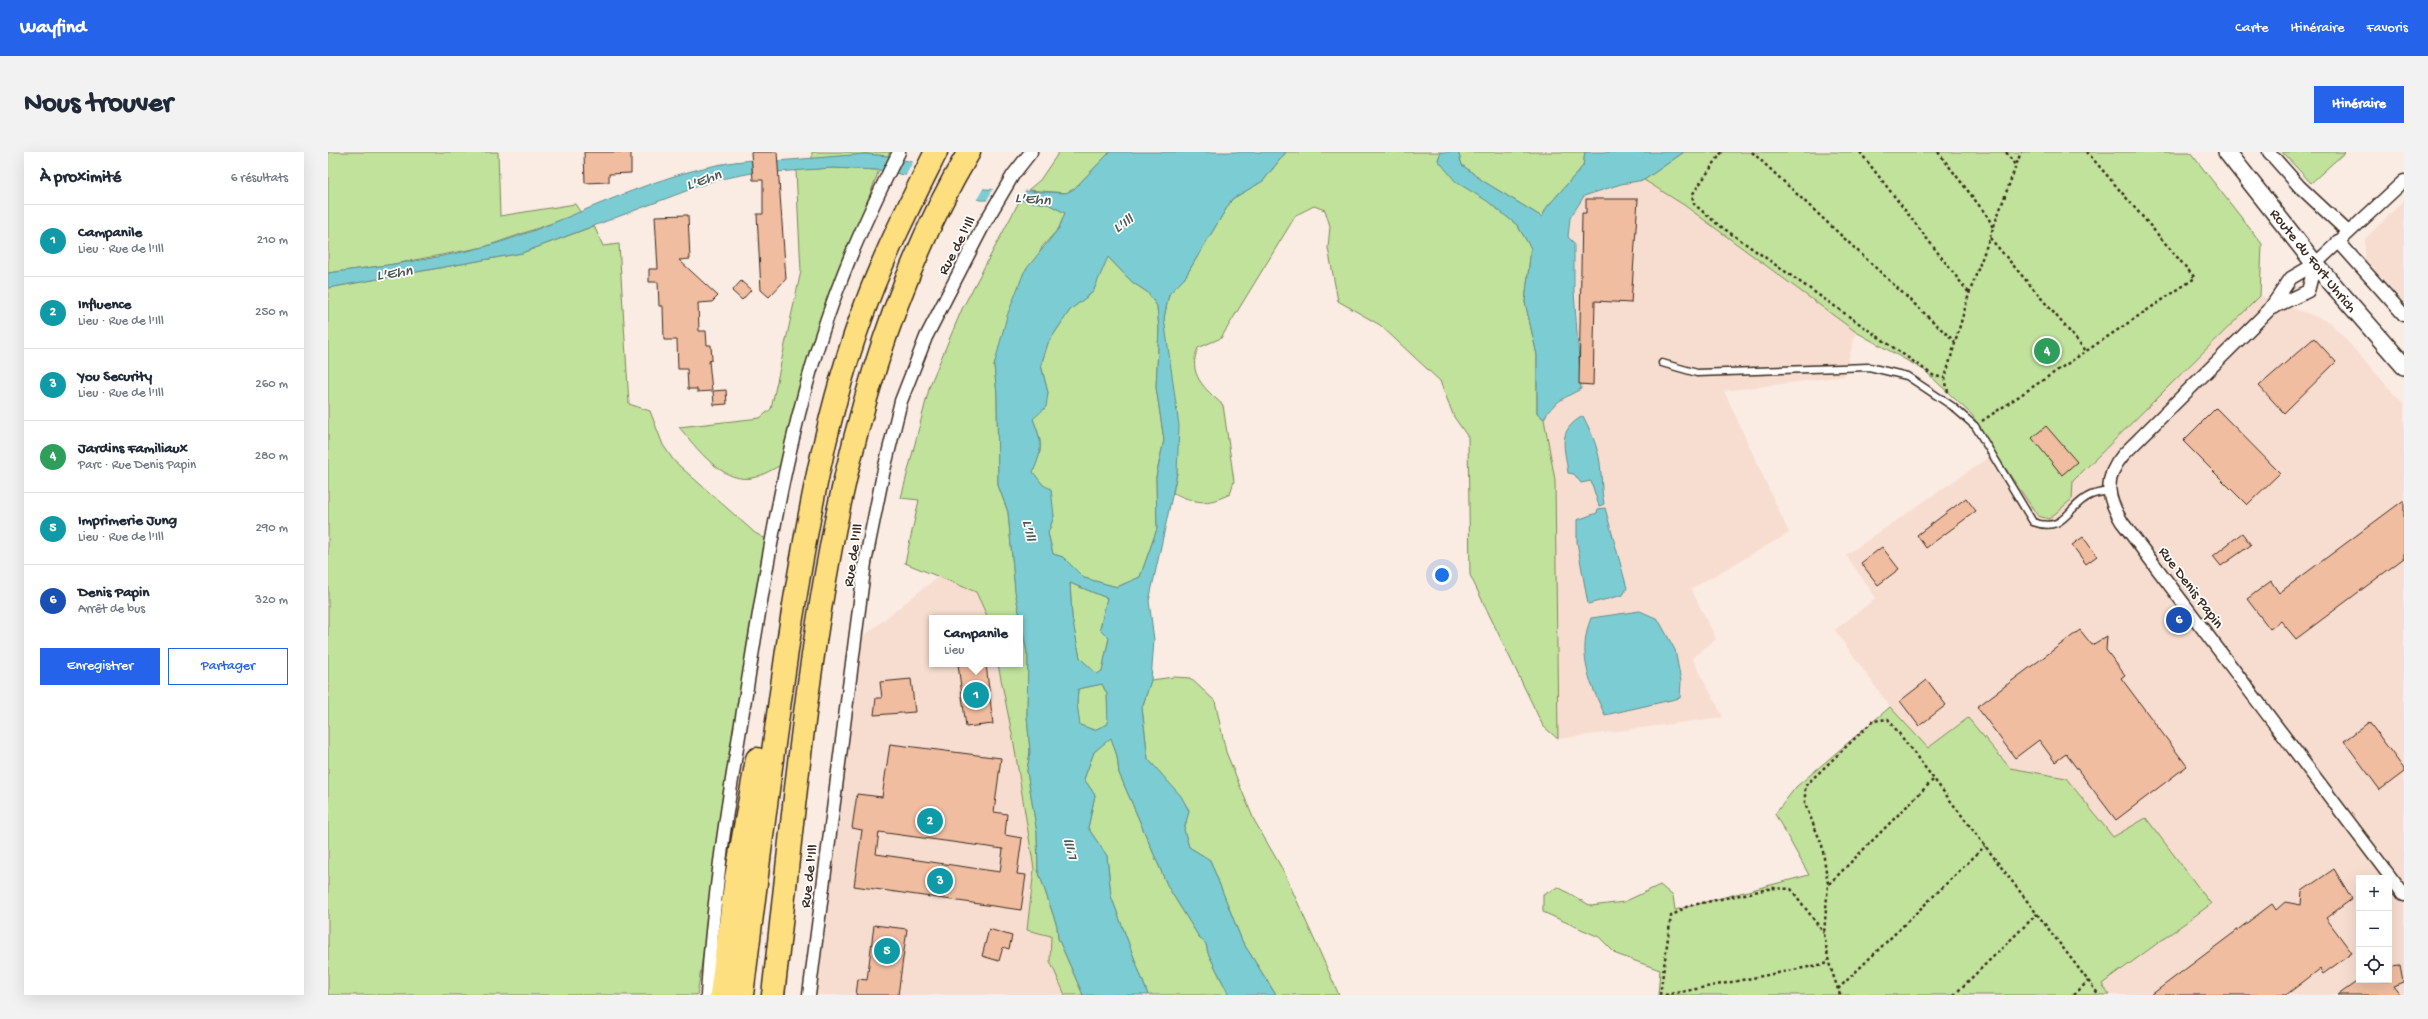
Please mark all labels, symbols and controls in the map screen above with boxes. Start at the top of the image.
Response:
text: Wayfind [20,17,86,40]
text: Carte [2235,20,2269,37]
text: Itinéraire [2291,20,2344,37]
text: Favoris [2366,20,2408,37]
button: Itinéraire [2314,86,2404,123]
text: Nous trouver [24,88,173,121]
water label: L'Ehn [684,166,725,196]
text: À proximité [40,168,121,188]
text: 6 résultats [231,171,288,186]
water label: L'Ehn [1014,189,1052,212]
street label: Route du Fort Uhrich [2265,206,2360,317]
water label: L'Ill [1110,210,1139,239]
street label: Rue de l'Ill [935,214,981,278]
text: Campanile [78,224,142,242]
text: 1 [50,233,56,248]
text: 210 m [257,233,288,248]
text: Lieu · Rue de l'Ill [78,242,164,257]
water label: L'Ehn [375,262,414,286]
text: Influence [78,296,131,314]
text: 2 [50,305,56,320]
text: 250 m [255,305,288,320]
text: Lieu · Rue de l'Ill [78,314,164,329]
pin: 4 [2034,336,2060,366]
text: You Security [78,368,152,386]
text: 3 [50,377,56,392]
text: 260 m [255,377,288,392]
text: Lieu · Rue de l'Ill [78,386,164,401]
text: Jardins Familiaux [78,440,188,458]
text: 4 [50,449,56,464]
text: 280 m [255,449,288,464]
text: Parc · Rue Denis Papin [78,458,196,473]
text: Imprimerie Jung [78,512,177,530]
water label: L'Ill [1016,519,1039,544]
text: 5 [50,521,56,536]
text: 290 m [255,521,288,536]
street label: Rue de l'Ill [840,522,868,588]
text: Lieu · Rue de l'Ill [78,530,164,545]
street label: Rue Denis Papin [2154,544,2227,633]
your location [1432,565,1452,585]
text: Denis Papin [78,584,149,602]
text: 6 [50,593,56,608]
text: 320 m [255,593,288,608]
text: Arrêt de bus [78,602,145,617]
pin: 6 [2166,605,2192,635]
popup [929,615,1023,667]
text: Campanile [944,625,1008,643]
text: Lieu [944,643,964,658]
button: Enregistrer [40,648,160,685]
button: Partager [168,648,288,685]
pin: 1 [963,680,989,710]
pin: 2 [917,806,943,836]
water label: L'Ill [1062,838,1083,862]
street label: Rue de l'Ill [797,844,823,909]
pin: 3 [927,866,953,896]
map controls [2356,875,2392,983]
button: + [2356,875,2392,911]
button: − [2356,911,2392,947]
pin: 5 [874,936,900,966]
button: locate [2356,947,2392,983]

